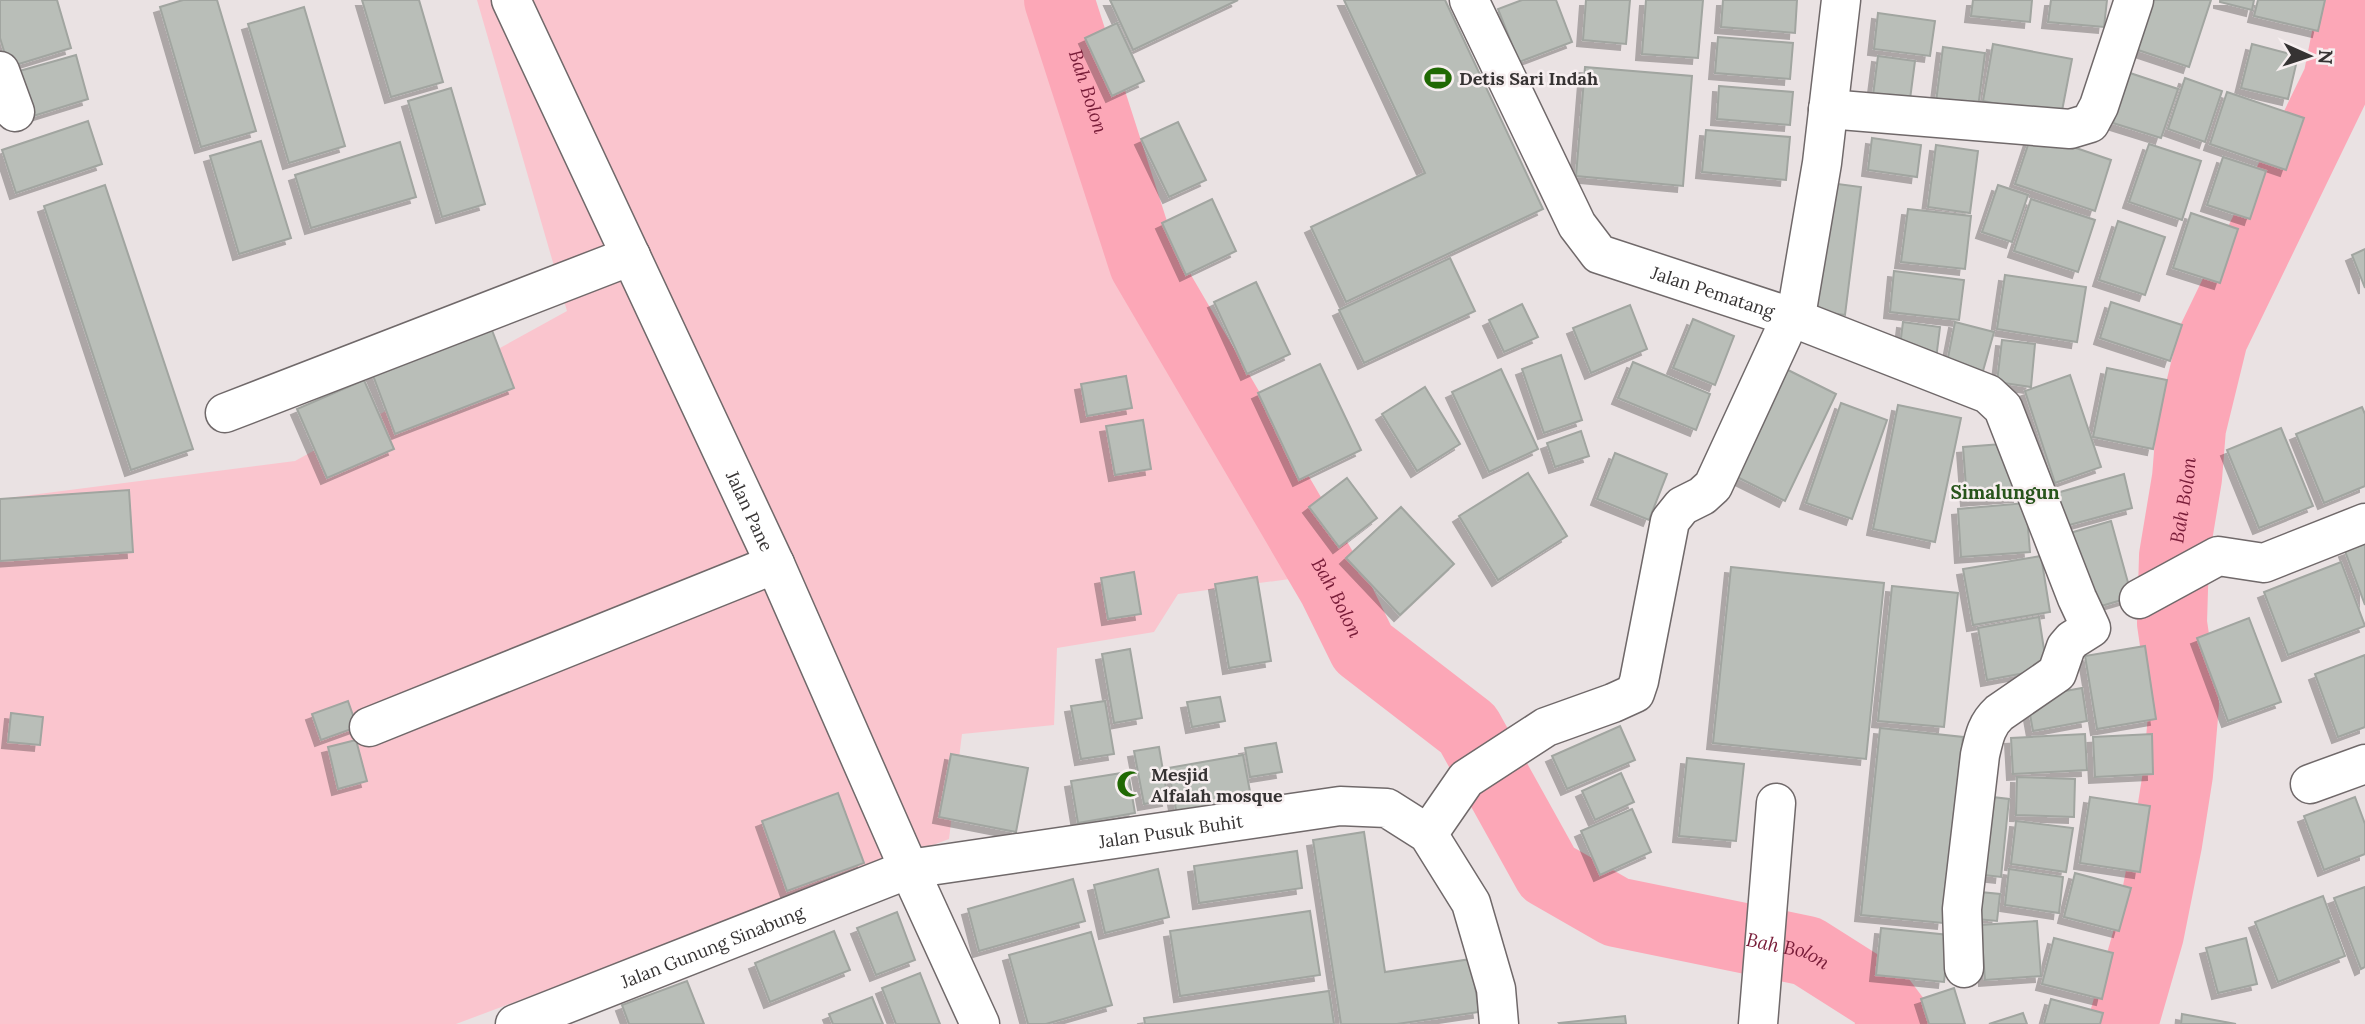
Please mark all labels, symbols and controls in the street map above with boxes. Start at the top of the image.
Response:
north arrow [2274,21,2344,91]
water label: Bah Bolon [1064,46,1113,137]
text: N [2314,49,2338,65]
sports icon: Detis Sari Indah [1423,63,1453,93]
place label: Detis Sari Indah [1459,67,1598,90]
street label: Jalan Pematang [1647,260,1779,323]
water label: Bah Bolon [2164,456,2201,545]
street label: Jalan Pane [721,466,779,555]
district label: Simalungun [1950,480,2060,504]
water label: Bah Bolon [1307,553,1368,642]
place label: Mesjid Alfalah mosque [1151,763,1283,807]
mosque icon: Mesjid Alfalah mosque [1115,769,1145,799]
street label: Jalan Pusuk Buhit [1096,809,1245,853]
street label: Jalan Gunung Sinabung [616,900,808,993]
water label: Bah Bolon [1744,927,1835,975]

